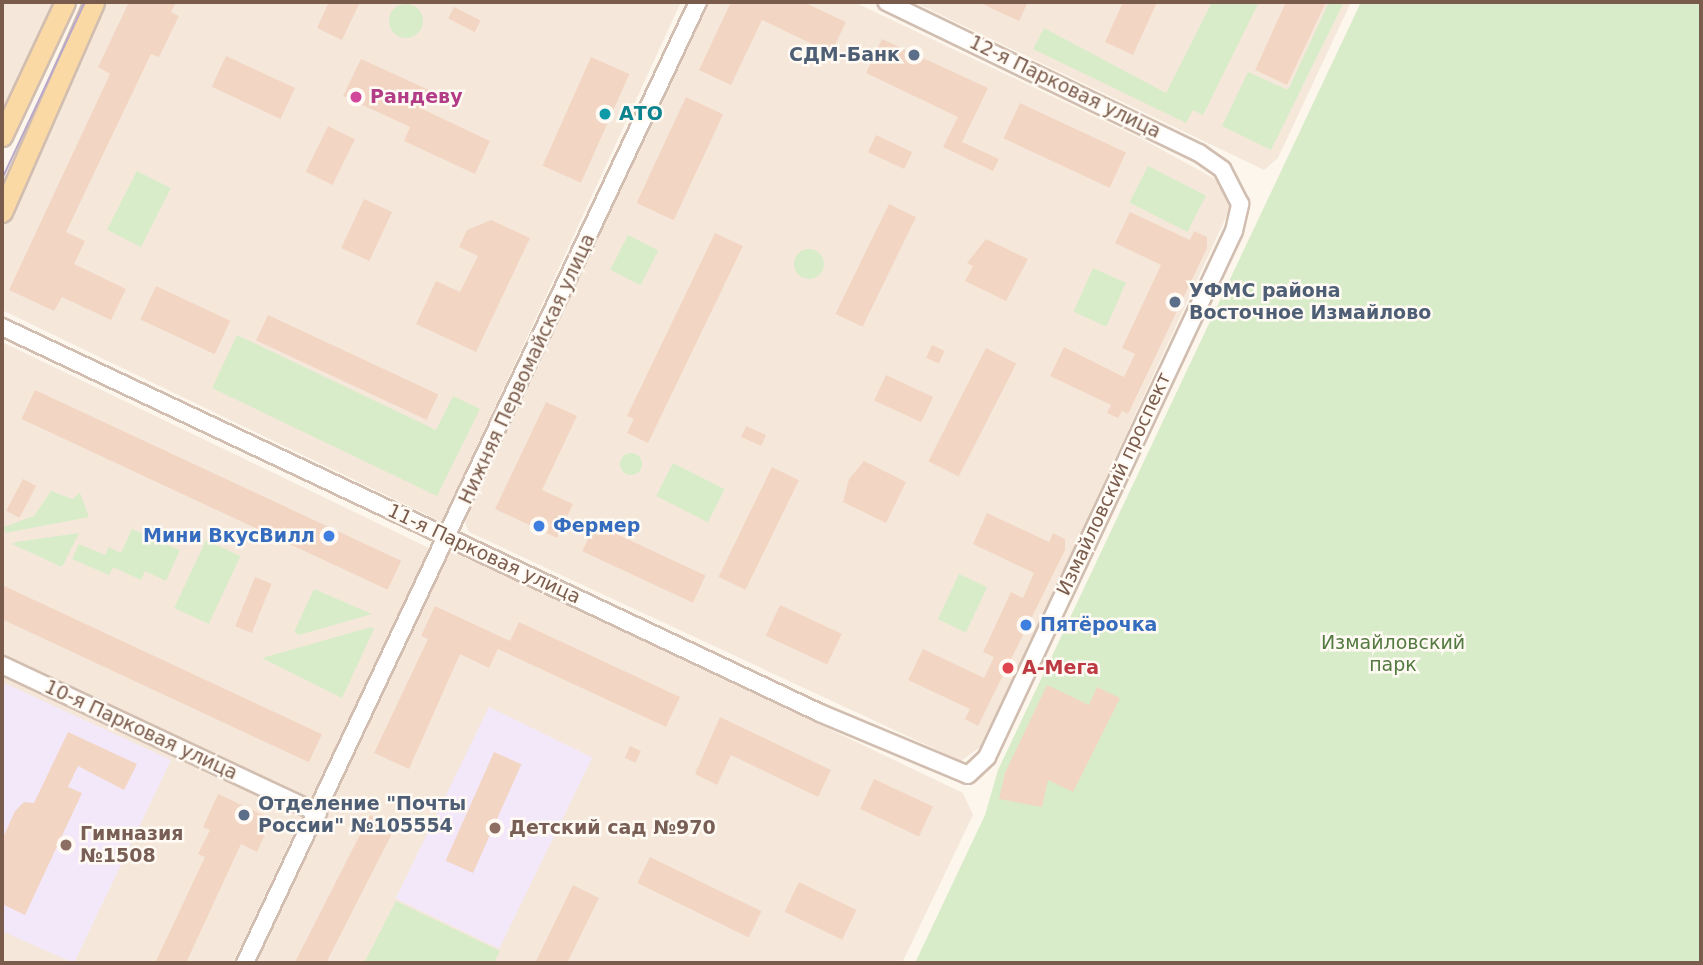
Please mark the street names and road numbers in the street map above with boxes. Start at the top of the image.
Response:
street label: 12-я Парковая улица [966,31,1164,143]
street label: Нижняя Первомайская улица [454,230,600,508]
street label: Измайловский проспект [1052,369,1176,599]
street label: 11-я Парковая улица [384,499,584,609]
street label: 10-я Парковая улица [41,675,241,785]

